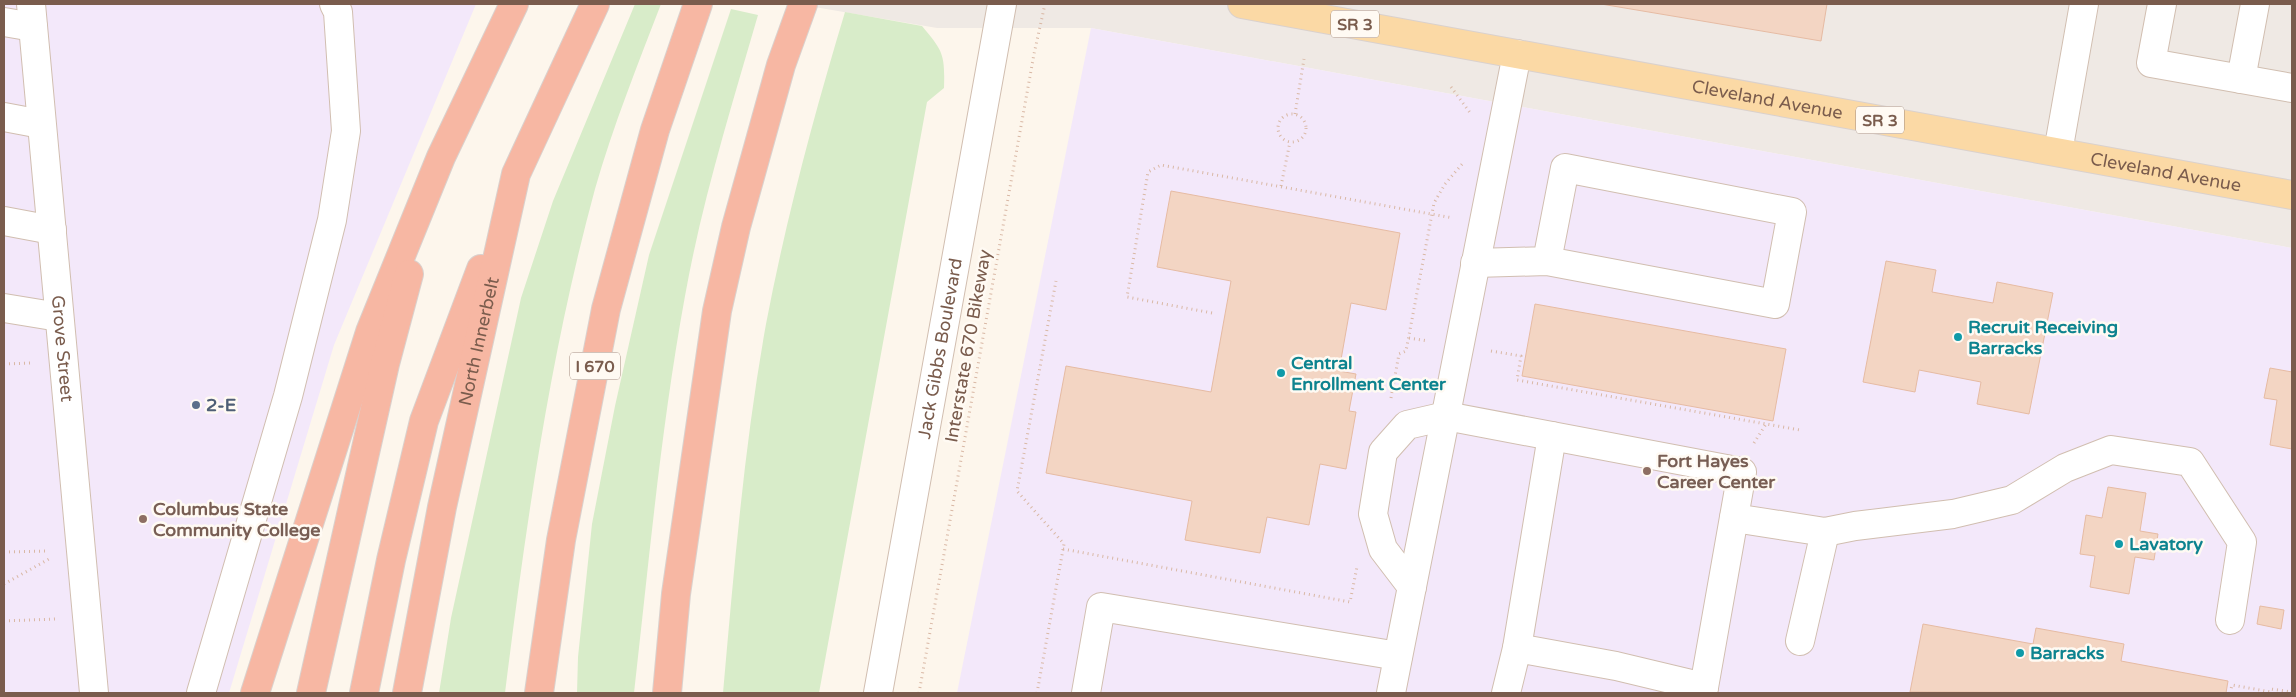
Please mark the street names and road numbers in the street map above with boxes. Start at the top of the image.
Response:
road number: SR 3 [1331,10,1379,38]
street label: Cleveland Avenue [1690,75,1845,124]
road number: SR 3 [1856,106,1904,134]
street label: Cleveland Avenue [2089,148,2243,197]
street label: Interstate 670 Bikeway [940,248,996,444]
street label: Jack Gibbs Boulevard [913,256,967,441]
street label: North Innerbelt [454,275,504,408]
street label: Grove Street [47,294,78,403]
road number: I 670 [570,352,620,380]

